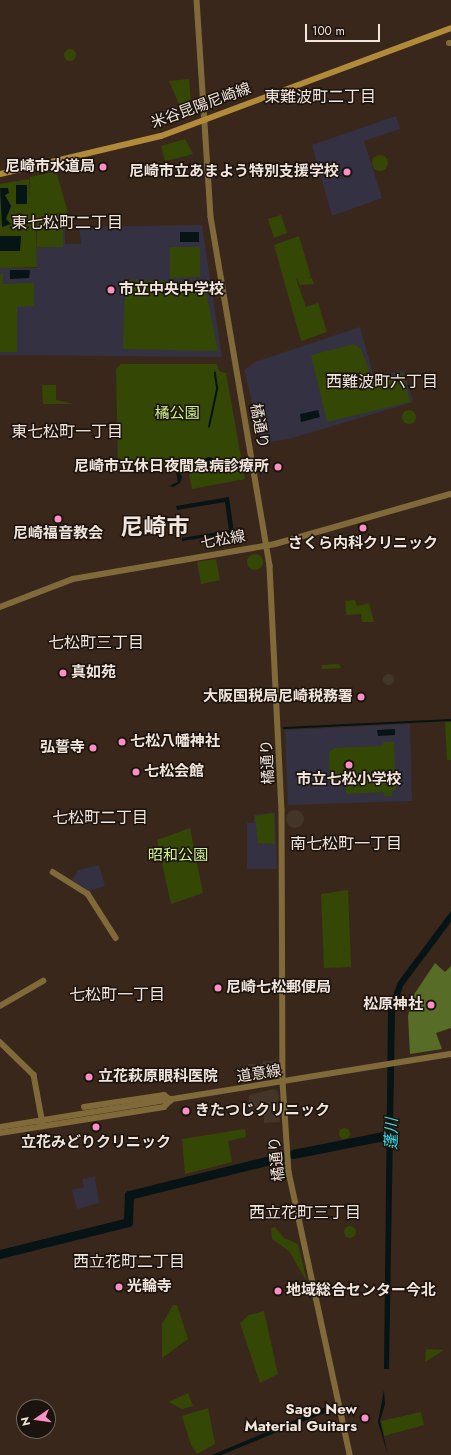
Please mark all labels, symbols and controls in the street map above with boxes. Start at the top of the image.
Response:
scale bar [307,16,382,42]
text: 100 m [312,22,345,40]
street label: 米谷昆陽尼崎線 [149,80,253,132]
district label: 東難波町二丁目 [264,87,376,107]
place label: 尼崎市水道局 [5,158,95,176]
marker: 尼崎市水道局 [98,162,108,172]
place label: 尼崎市立あまよう特別支援学校 [129,163,339,181]
marker: 尼崎市立あまよう特別支援学校 [342,167,352,177]
district label: 東七松町二丁目 [11,213,123,233]
place label: 市立中央中学校 [119,281,224,299]
marker: 市立中央中学校 [106,285,116,295]
district label: 西難波町六丁目 [326,372,438,392]
street label: 橘通り [246,402,272,450]
park label: 橘公園 [155,405,199,423]
district label: 東七松町一丁目 [11,422,123,442]
place label: 尼崎市立休日夜間急病診療所 [74,458,269,476]
marker: 尼崎市立休日夜間急病診療所 [272,461,284,473]
district label: 尼崎市 [121,513,189,541]
marker: 尼崎福音教会 [53,514,63,524]
marker: さくら内科クリニック [357,522,369,534]
place label: 尼崎福音教会 [13,525,103,543]
street label: 七松線 [199,527,247,553]
place label: さくら内科クリニック [288,535,438,553]
district label: 七松町三丁目 [48,633,144,653]
place label: 真如苑 [71,664,116,682]
marker: 真如苑 [58,668,68,678]
place label: 大阪国税局尼崎税務署 [203,688,353,706]
marker: 大阪国税局尼崎税務署 [356,692,366,702]
place label: 七松八幡神社 [130,733,220,751]
marker: 七松八幡神社 [117,737,127,747]
place label: 弘誓寺 [40,739,85,757]
street label: 橘通り [258,739,278,785]
marker: 弘誓寺 [88,743,98,753]
marker: 市立七松小学校 [344,760,354,770]
place label: 七松会館 [144,763,204,781]
marker: 七松会館 [131,767,141,777]
place label: 市立七松小学校 [297,771,401,789]
district label: 七松町二丁目 [52,808,148,828]
district label: 南七松町一丁目 [290,834,402,854]
park label: 昭和公園 [148,847,208,865]
place label: 尼崎七松郵便局 [226,979,331,997]
marker: 尼崎七松郵便局 [213,983,223,993]
district label: 七松町一丁目 [69,985,165,1005]
place label: 松原神社 [363,996,423,1014]
marker: 松原神社 [426,1000,436,1010]
street label: 道意線 [235,1062,283,1086]
place label: 立花萩原眼科医院 [98,1068,218,1086]
marker: 立花萩原眼科医院 [83,1071,95,1083]
place label: きたつじクリニック [195,1102,330,1120]
marker: きたつじクリニック [180,1105,192,1117]
water label: 蓬川 [382,1118,402,1150]
marker: 立花みどりクリニック [90,1121,102,1133]
place label: 立花みどりクリニック [21,1134,171,1152]
street label: 橘通り [266,1136,288,1182]
district label: 西立花町三丁目 [249,1203,361,1223]
district label: 西立花町二丁目 [73,1252,185,1272]
place label: 光輪寺 [127,1278,172,1296]
marker: 光輪寺 [114,1282,124,1292]
place label: 地域総合センター今北 [286,1282,436,1300]
marker: 地域総合センター今北 [273,1286,283,1296]
north arrow [16,1399,56,1439]
place label: Sago New Material Guitars [244,1400,357,1435]
marker: Sago New Material Guitars [360,1413,370,1423]
text: N [17,1415,34,1428]

